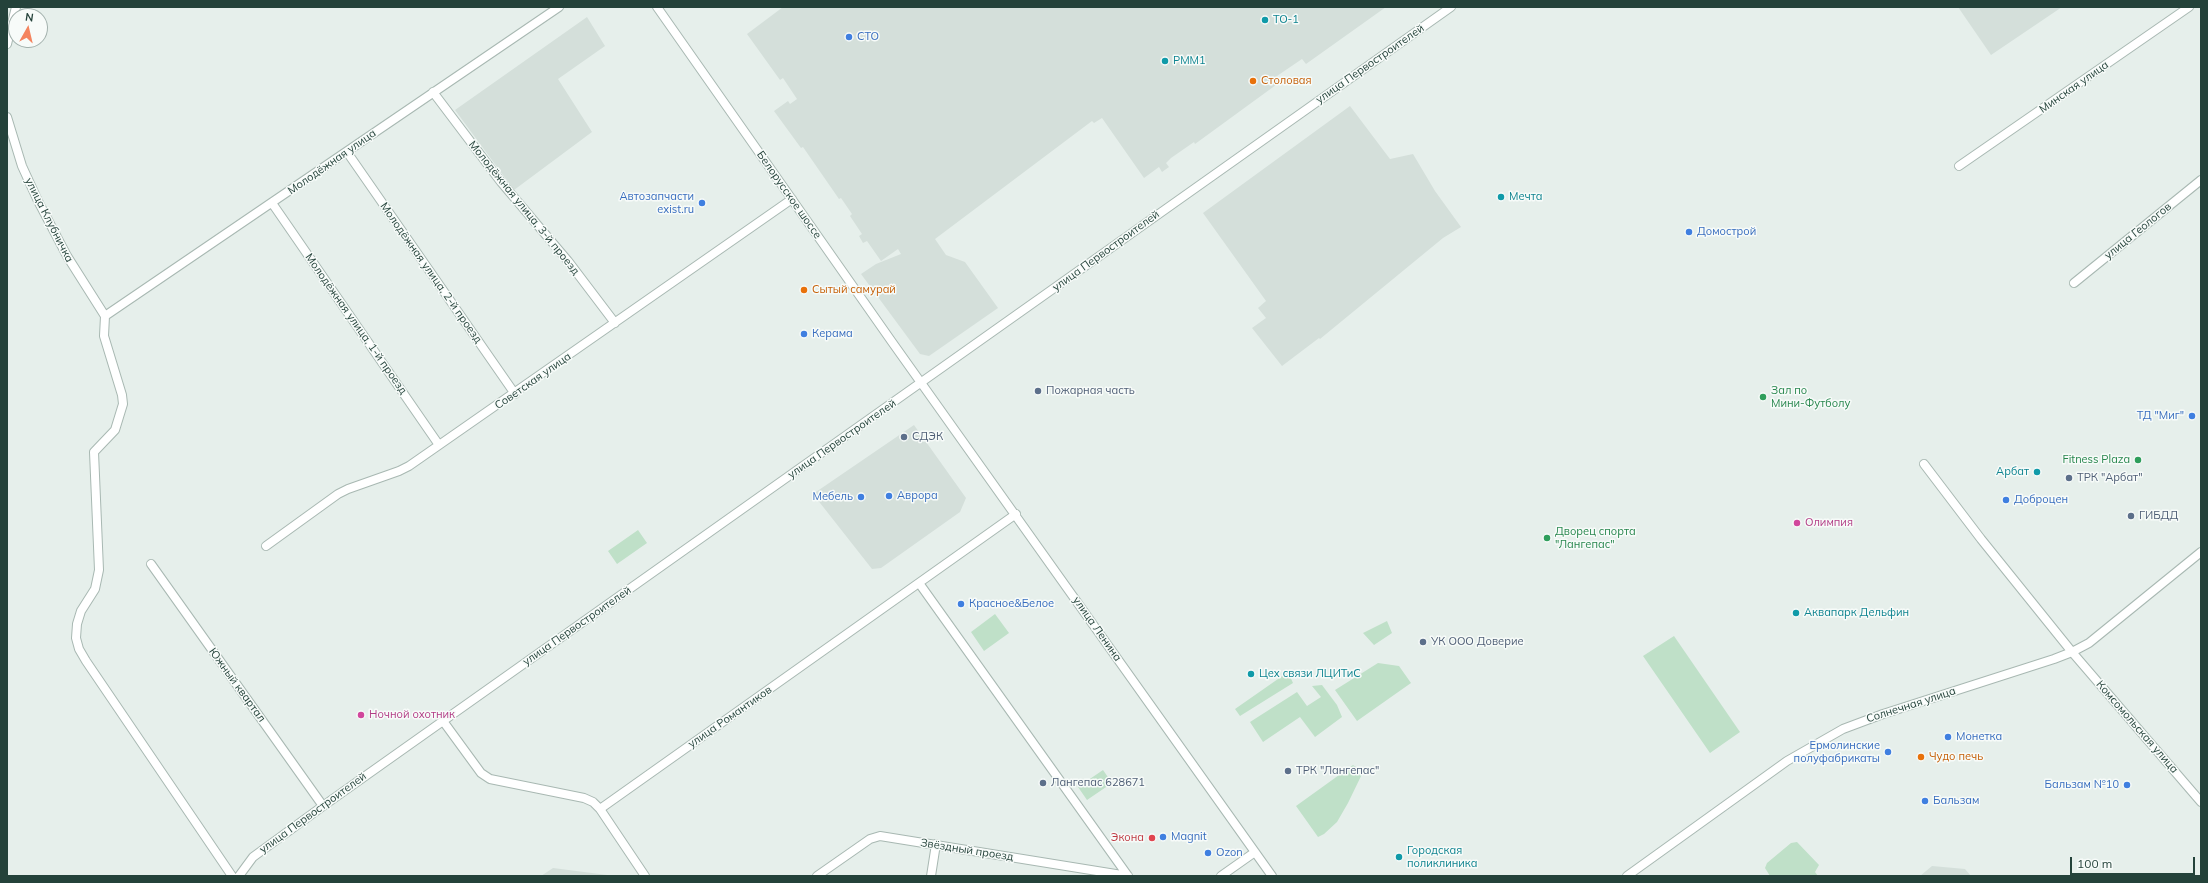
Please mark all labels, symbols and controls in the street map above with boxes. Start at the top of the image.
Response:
north arrow [8,8,48,48]
text: N [24,10,35,25]
place label: ТО-1 [1273,13,1299,27]
marker: ТО-1 [1260,15,1270,25]
street label: улица Первостроителей [1313,22,1427,106]
place label: СТО [857,30,879,44]
marker: СТО [844,32,854,42]
place label: РММ1 [1173,54,1206,68]
marker: РММ1 [1160,56,1170,66]
street label: Минская улица [2037,58,2111,116]
place label: Столовая [1261,74,1312,88]
marker: Столовая [1248,76,1258,86]
street label: Молодёжная улица [285,127,379,197]
street label: Молодёжная улица, 3-й проезд [466,138,582,278]
street label: Белорусское шоссе [754,149,824,241]
street label: улица Клубничка [22,176,76,264]
place label: Автозапчасти exist.ru [619,190,694,216]
place label: Мечта [1509,190,1542,204]
marker: Мечта [1496,192,1506,202]
marker: Автозапчасти exist.ru [697,198,707,208]
street label: Молодёжная улица, 2-й проезд [377,200,485,346]
street label: улица Геологов [2102,200,2174,262]
street label: улица Первостроителей [1050,208,1162,294]
place label: Домострой [1697,225,1756,239]
marker: Домострой [1684,227,1694,237]
street label: Молодёжная улица, 1-й проезд [302,251,410,397]
place label: Сытый самурай [812,283,896,297]
marker: Сытый самурай [799,285,809,295]
place label: Керама [812,327,853,341]
marker: Керама [799,329,809,339]
street label: Советская улица [492,350,574,412]
place label: Пожарная часть [1046,384,1135,398]
place label: Зал по Мини-Футболу [1771,384,1850,410]
marker: Пожарная часть [1033,386,1043,396]
marker: Зал по Мини-Футболу [1758,392,1768,402]
street label: улица Первостроителей [785,397,899,481]
place label: ТД "Миг" [2137,409,2184,423]
marker: ТД "Миг" [2187,411,2197,421]
place label: СДЭК [912,430,943,444]
marker: СДЭК [899,432,909,442]
place label: Fitness Plaza [2063,453,2130,467]
marker: Fitness Plaza [2133,455,2143,465]
place label: Арбат [1996,465,2029,479]
marker: Арбат [2032,467,2042,477]
place label: ТРК "Арбат" [2077,471,2142,485]
marker: ТРК "Арбат" [2064,473,2074,483]
place label: Аврора [897,489,938,503]
place label: Мебель [812,490,853,504]
marker: Аврора [884,491,894,501]
marker: Мебель [856,492,866,502]
place label: Доброцен [2014,493,2068,507]
marker: Доброцен [2001,495,2011,505]
place label: ГИБДД [2139,509,2178,523]
marker: ГИБДД [2126,511,2136,521]
place label: Олимпия [1805,516,1853,530]
marker: Олимпия [1792,518,1802,528]
place label: Дворец спорта "Лангепас" [1555,525,1636,551]
marker: Дворец спорта "Лангепас" [1542,533,1552,543]
street label: улица Первостроителей [520,584,634,668]
street label: улица Ленина [1070,594,1124,664]
place label: Красное&Белое [969,597,1054,611]
marker: Красное&Белое [956,599,966,609]
place label: Аквапарк Дельфин [1804,606,1909,620]
marker: Аквапарк Дельфин [1791,608,1801,618]
place label: УК ООО Доверие [1431,635,1524,649]
marker: УК ООО Доверие [1418,637,1428,647]
street label: Южный квартал [206,645,268,725]
place label: Цех связи ЛЦИТиС [1259,667,1361,681]
marker: Цех связи ЛЦИТиС [1246,669,1256,679]
street label: Комсомольская улица [2093,678,2181,776]
street label: улица Романтиков [686,683,774,751]
street label: Солнечная улица [1865,684,1957,726]
place label: Ночной охотник [369,708,455,722]
marker: Ночной охотник [356,710,366,720]
place label: Монетка [1956,730,2002,744]
marker: Монетка [1943,732,1953,742]
place label: Ермолинские полуфабрикаты [1794,739,1880,765]
marker: Ермолинские полуфабрикаты [1883,747,1893,757]
place label: Чудо печь [1929,750,1983,764]
marker: Чудо печь [1916,752,1926,762]
place label: ТРК "Лангепас" [1296,764,1379,778]
marker: ТРК "Лангепас" [1283,766,1293,776]
street label: улица Первостроителей [257,770,369,856]
place label: Лангепас 628671 [1051,776,1145,790]
marker: Лангепас 628671 [1038,778,1048,788]
place label: Бальзам №10 [2045,778,2119,792]
marker: Бальзам №10 [2122,780,2132,790]
place label: Бальзам [1933,794,1979,808]
marker: Бальзам [1920,796,1930,806]
place label: Magnit [1171,830,1207,844]
place label: Экона [1111,831,1144,845]
marker: Magnit [1158,832,1168,842]
marker: Экона [1147,833,1157,843]
street label: Звёздный проезд [919,836,1015,864]
place label: Городская поликлиника [1407,844,1477,870]
place label: Ozon [1216,846,1243,860]
marker: Ozon [1203,848,1213,858]
scale bar [2072,849,2197,875]
marker: Городская поликлиника [1394,852,1404,862]
text: 100 m [2077,856,2112,871]

